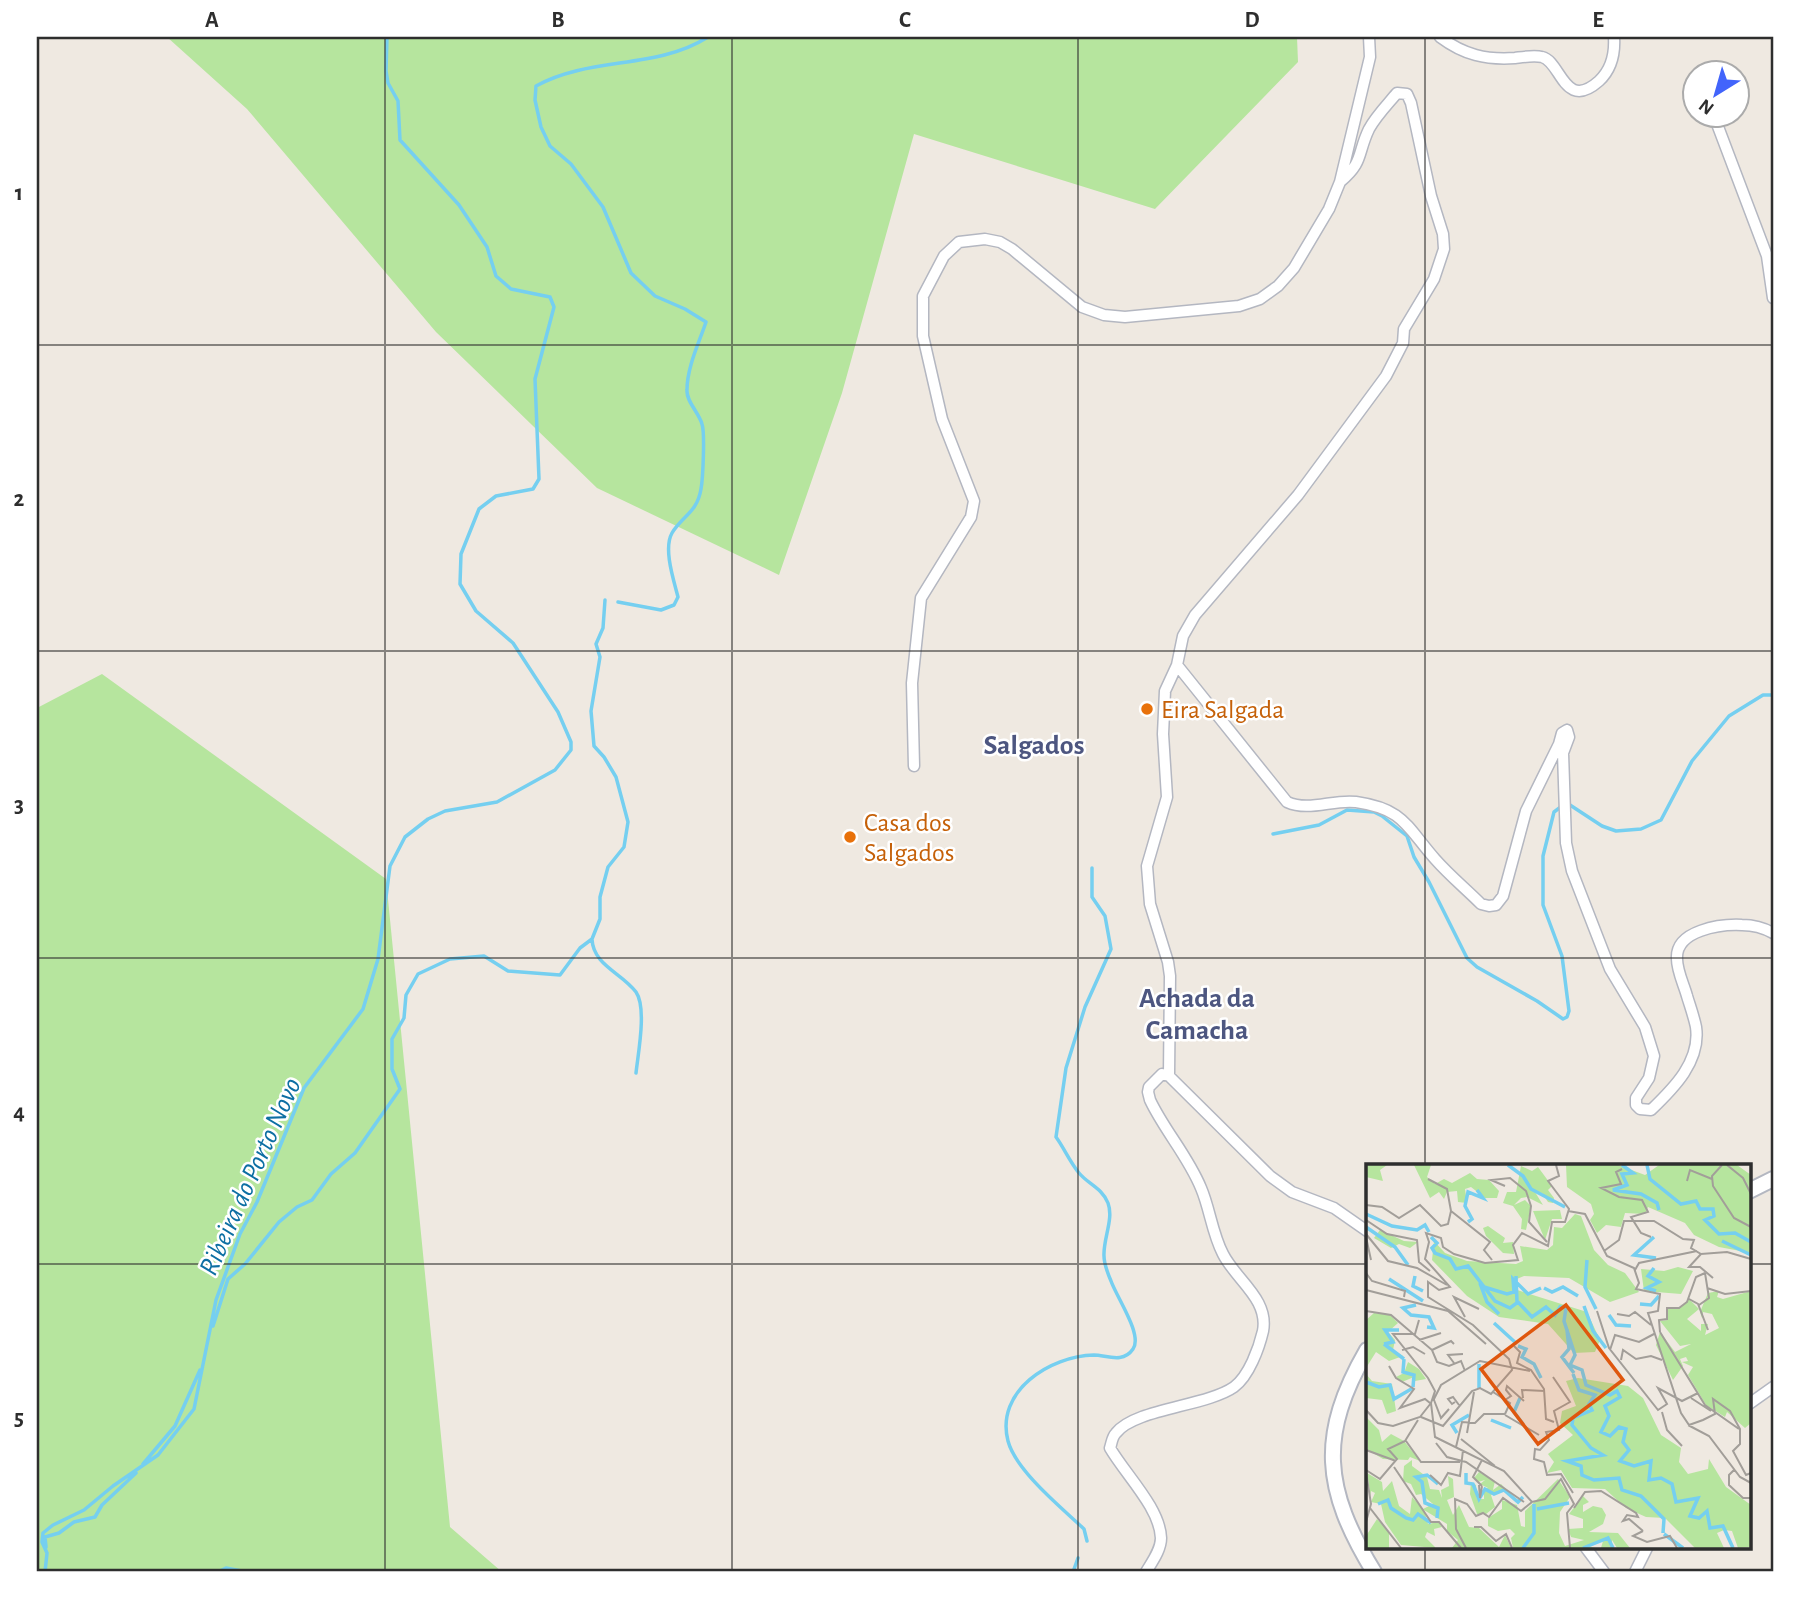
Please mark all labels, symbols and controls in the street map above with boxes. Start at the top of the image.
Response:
text: A [205,9,219,32]
text: B [551,9,565,32]
text: C [899,9,911,32]
text: D [1244,9,1260,32]
text: E [1592,9,1604,32]
north arrow [1680,60,1750,130]
text: N [1696,95,1718,118]
text: 1 [15,182,23,205]
text: 2 [14,488,25,511]
place label: Eira Salgada [1161,697,1284,723]
marker: Eira Salgada [1139,701,1155,717]
district label: Salgados [984,732,1084,760]
text: 3 [14,794,24,817]
place label: Casa dos Salgados [864,810,954,866]
marker: Casa dos Salgados [842,829,858,845]
district label: Achada da Camacha [1139,985,1255,1045]
water label: Ribeira do Porto Novo [195,1074,307,1280]
text: 4 [13,1101,25,1124]
inset map [1366,1164,1750,1550]
text: 5 [14,1407,24,1430]

